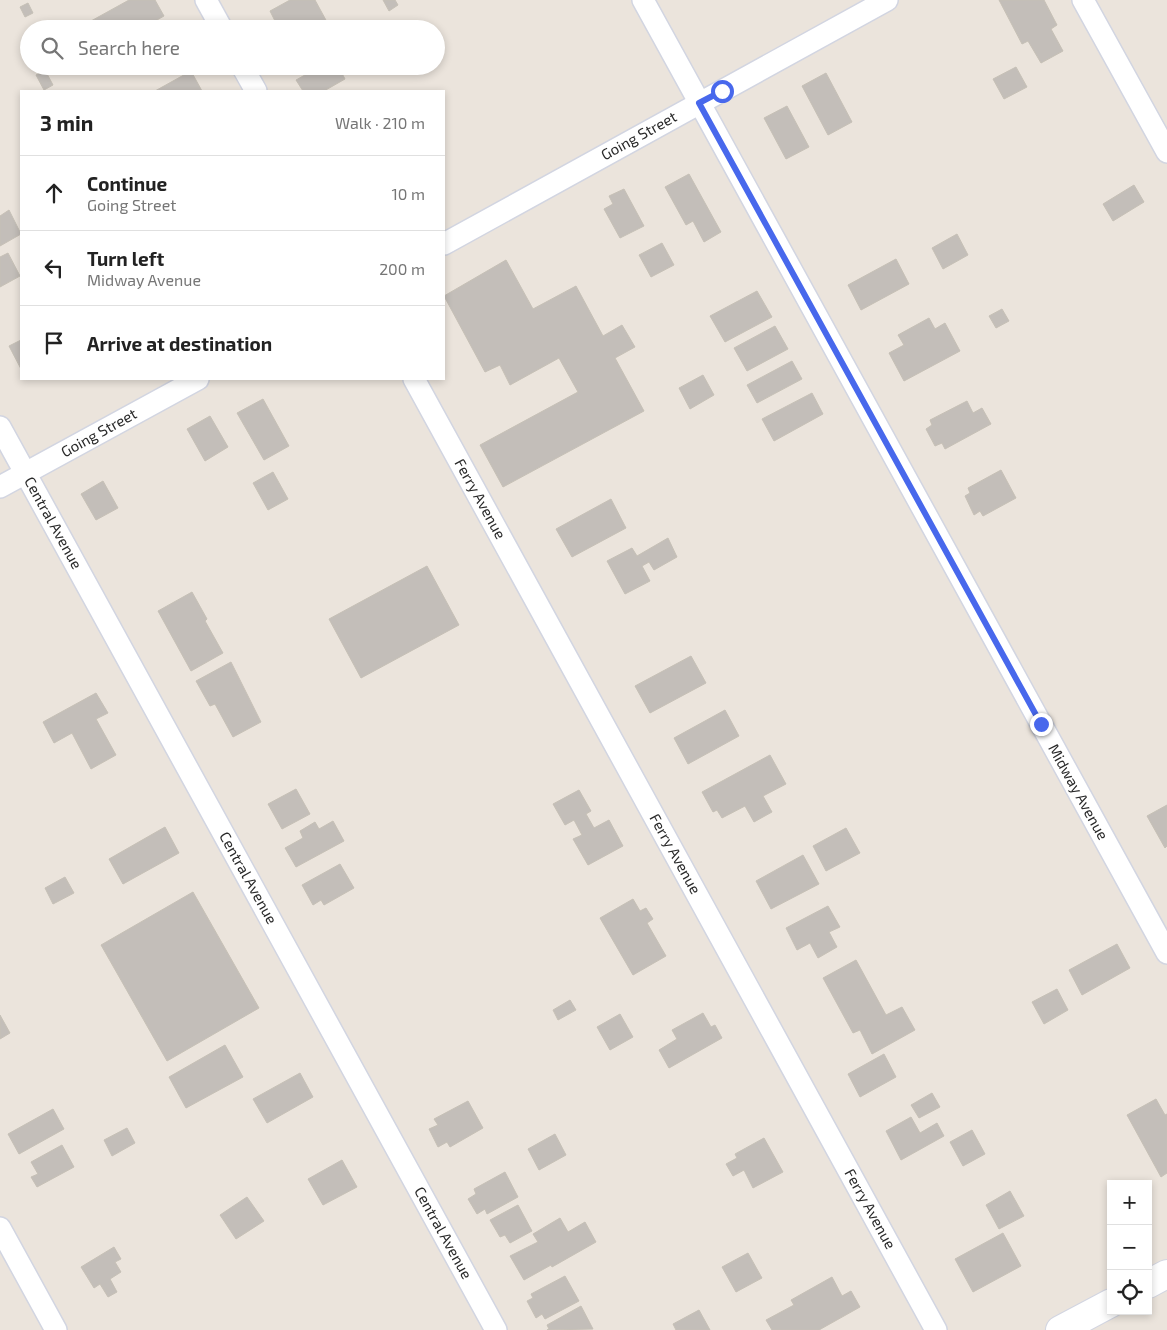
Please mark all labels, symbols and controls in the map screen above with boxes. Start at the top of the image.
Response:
search box [20,20,445,75]
icon: search [38,34,66,62]
text: Search here [78,36,180,59]
route start [711,80,734,103]
street label: Going Street [598,107,680,163]
text: 3 min [40,110,93,135]
text: Walk · 210 m [335,113,425,132]
text: Continue [87,172,167,195]
icon: ahead [40,179,68,207]
text: 10 m [391,184,425,203]
text: Going Street [87,195,176,214]
text: Turn left [87,247,164,270]
icon: left [40,254,68,282]
text: 200 m [379,259,425,278]
text: Midway Avenue [87,270,201,289]
icon: arrive [40,329,68,357]
text: Arrive at destination [87,332,272,355]
street label: Going Street [58,404,140,460]
street label: Ferry Avenue [451,455,510,542]
street label: Central Avenue [21,473,87,572]
route end [1030,713,1053,736]
street label: Midway Avenue [1045,740,1113,843]
street label: Ferry Avenue [646,810,705,897]
street label: Central Avenue [216,828,282,927]
street label: Ferry Avenue [841,1165,900,1252]
map controls [1107,1180,1152,1315]
button: + [1107,1180,1152,1225]
street label: Central Avenue [411,1183,477,1282]
button: − [1107,1225,1152,1270]
button: locate [1107,1270,1152,1315]

